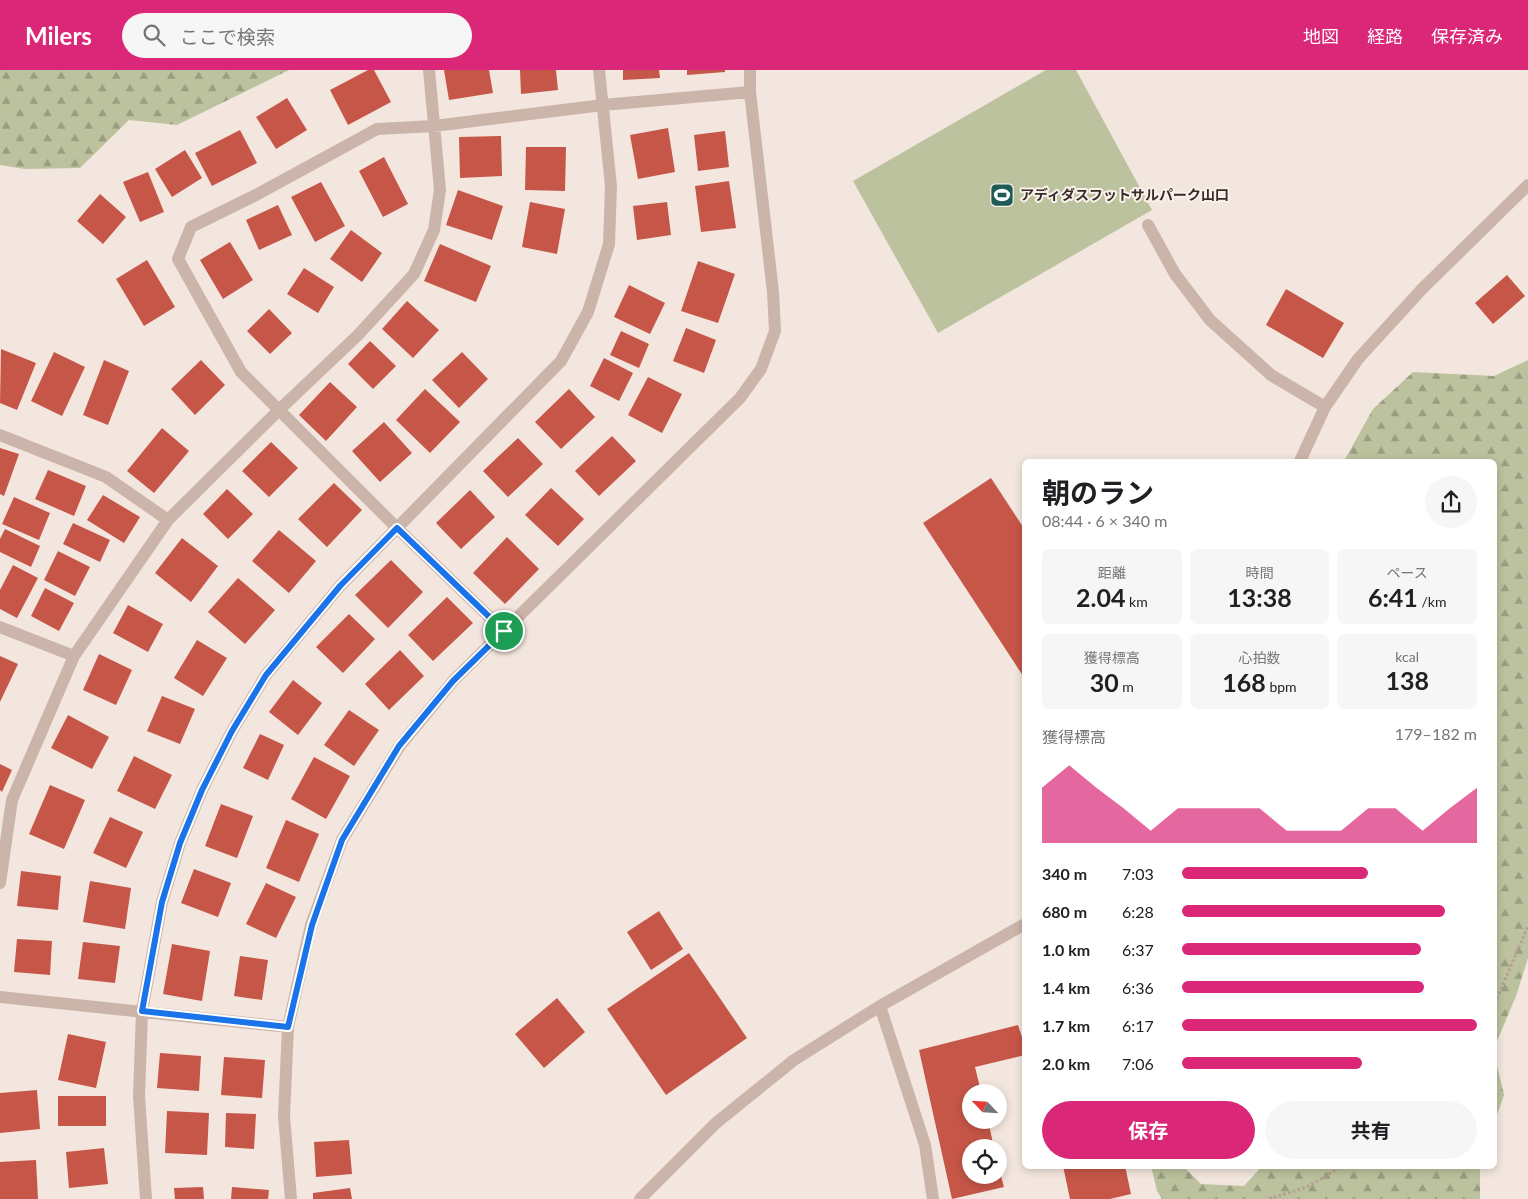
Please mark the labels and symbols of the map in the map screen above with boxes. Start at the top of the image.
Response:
sports icon: アディダスフットサルパーク山口 [989,182,1015,208]
place label: アディダスフットサルパーク山口 [1020,186,1229,203]
pin [483,610,525,652]
north arrow [962,1084,1008,1129]

